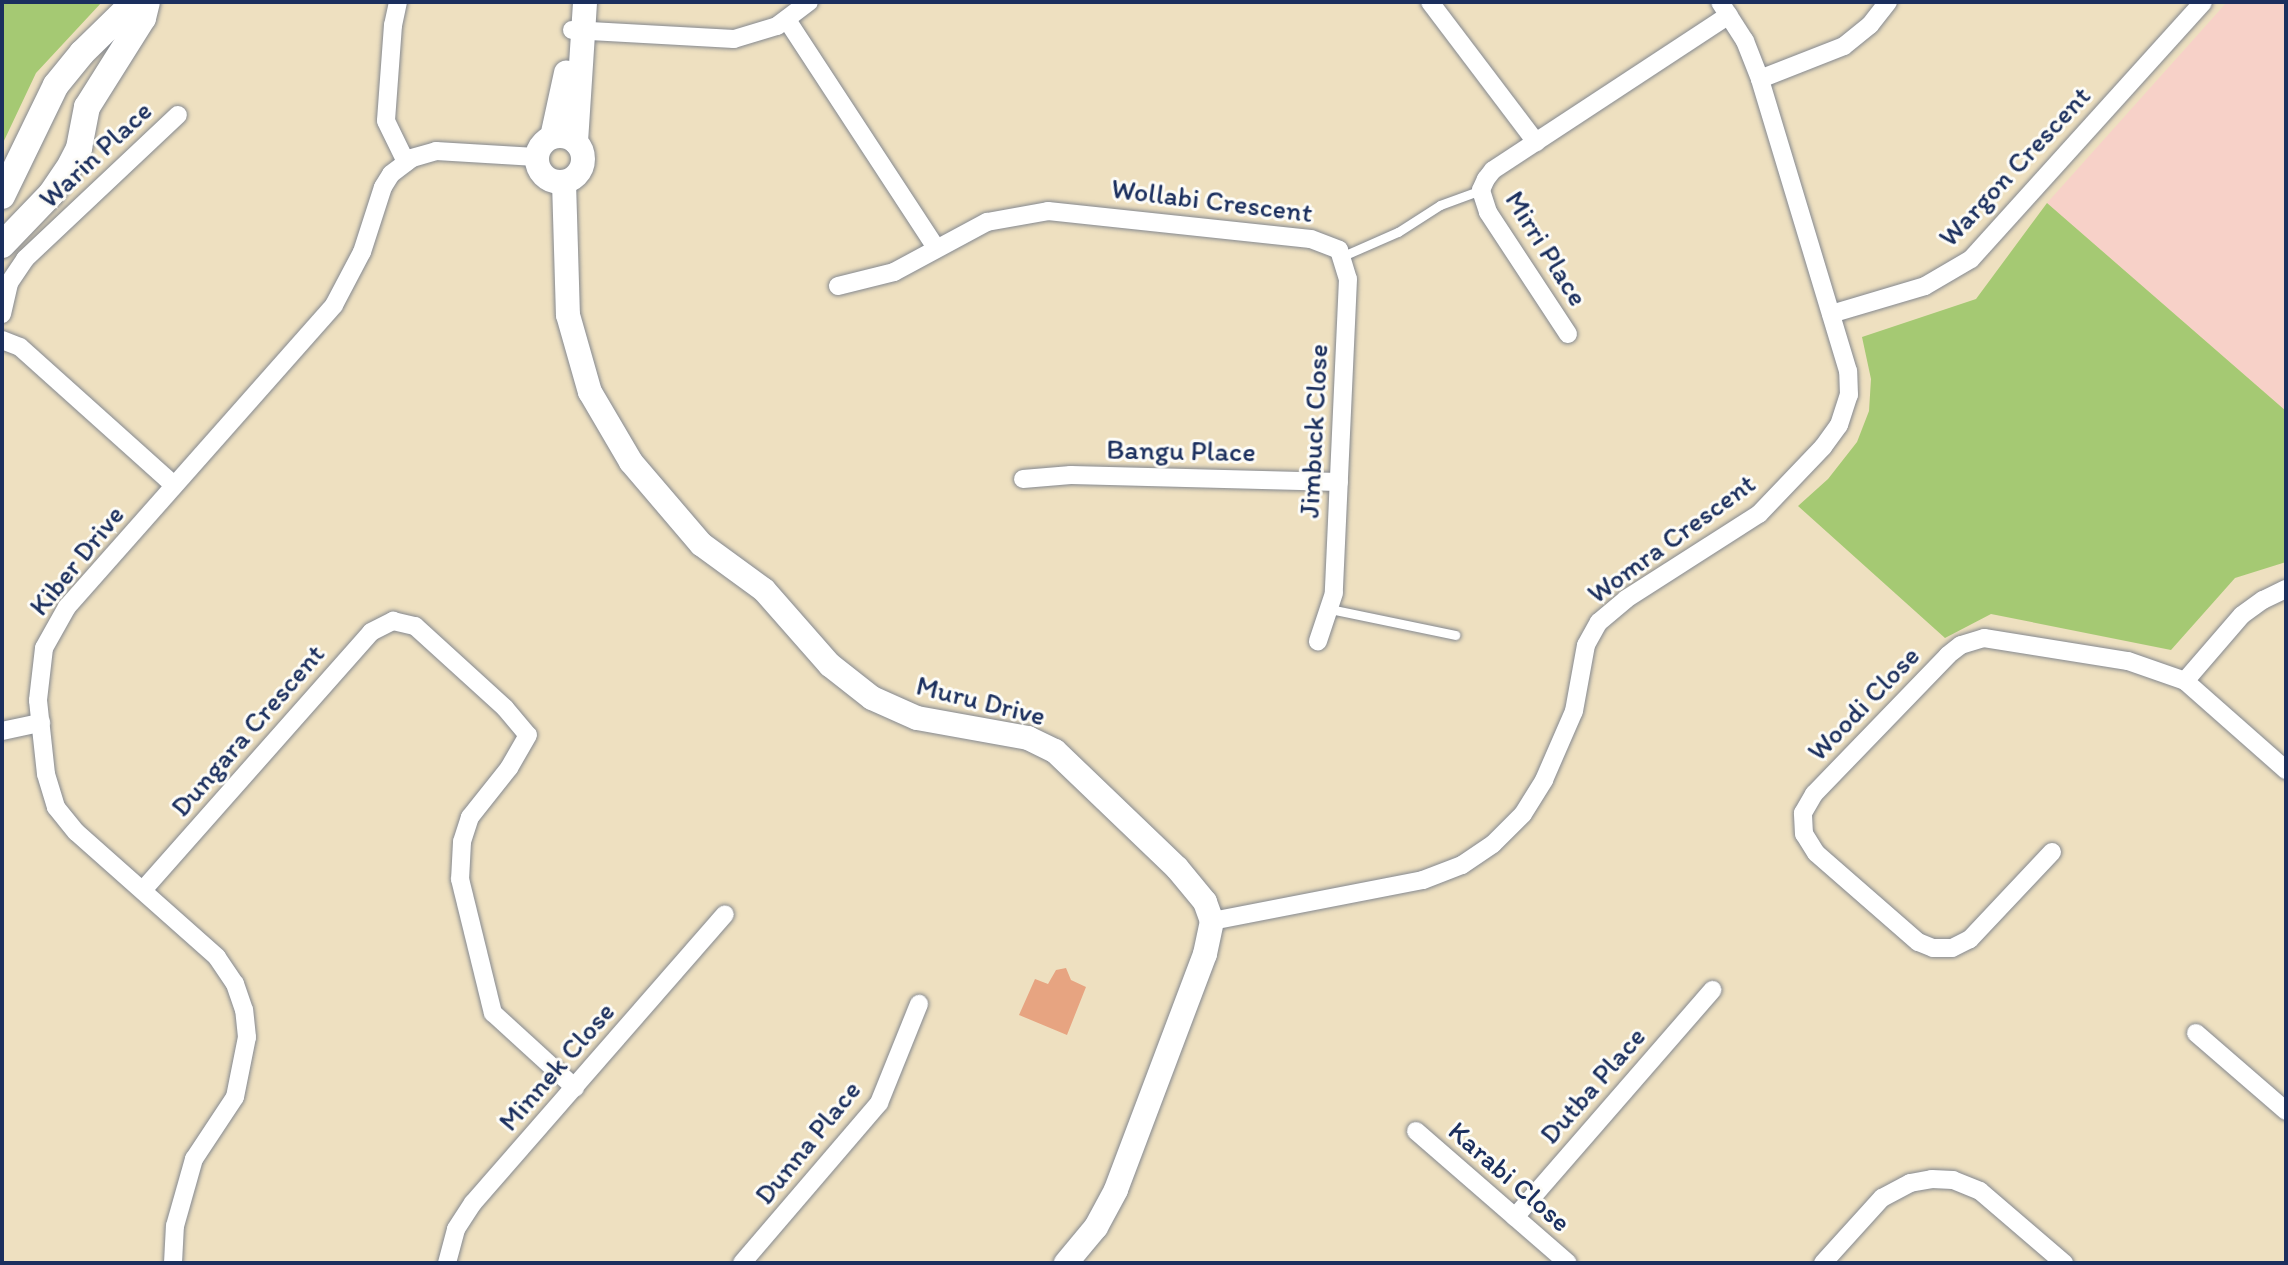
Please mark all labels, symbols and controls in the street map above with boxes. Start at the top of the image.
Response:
street label: Wargon Crescent [1931,79,2097,253]
street label: Warin Place [32,93,158,215]
street label: Wollabi Crescent [1110,171,1314,229]
street label: Mirri Place [1499,184,1595,312]
street label: Jimbuck Close [1292,343,1334,519]
street label: Bangu Place [1106,432,1256,468]
street label: Womra Crescent [1581,466,1761,610]
street label: Kiber Drive [21,498,131,622]
street label: Dungara Crescent [163,637,331,823]
street label: Woodi Close [1800,639,1926,767]
street label: Muru Drive [912,668,1050,732]
street label: Minnek Close [491,995,621,1137]
street label: Dutba Place [1532,1020,1652,1150]
street label: Dunna Place [747,1073,867,1211]
street label: Karabi Close [1442,1114,1578,1238]

